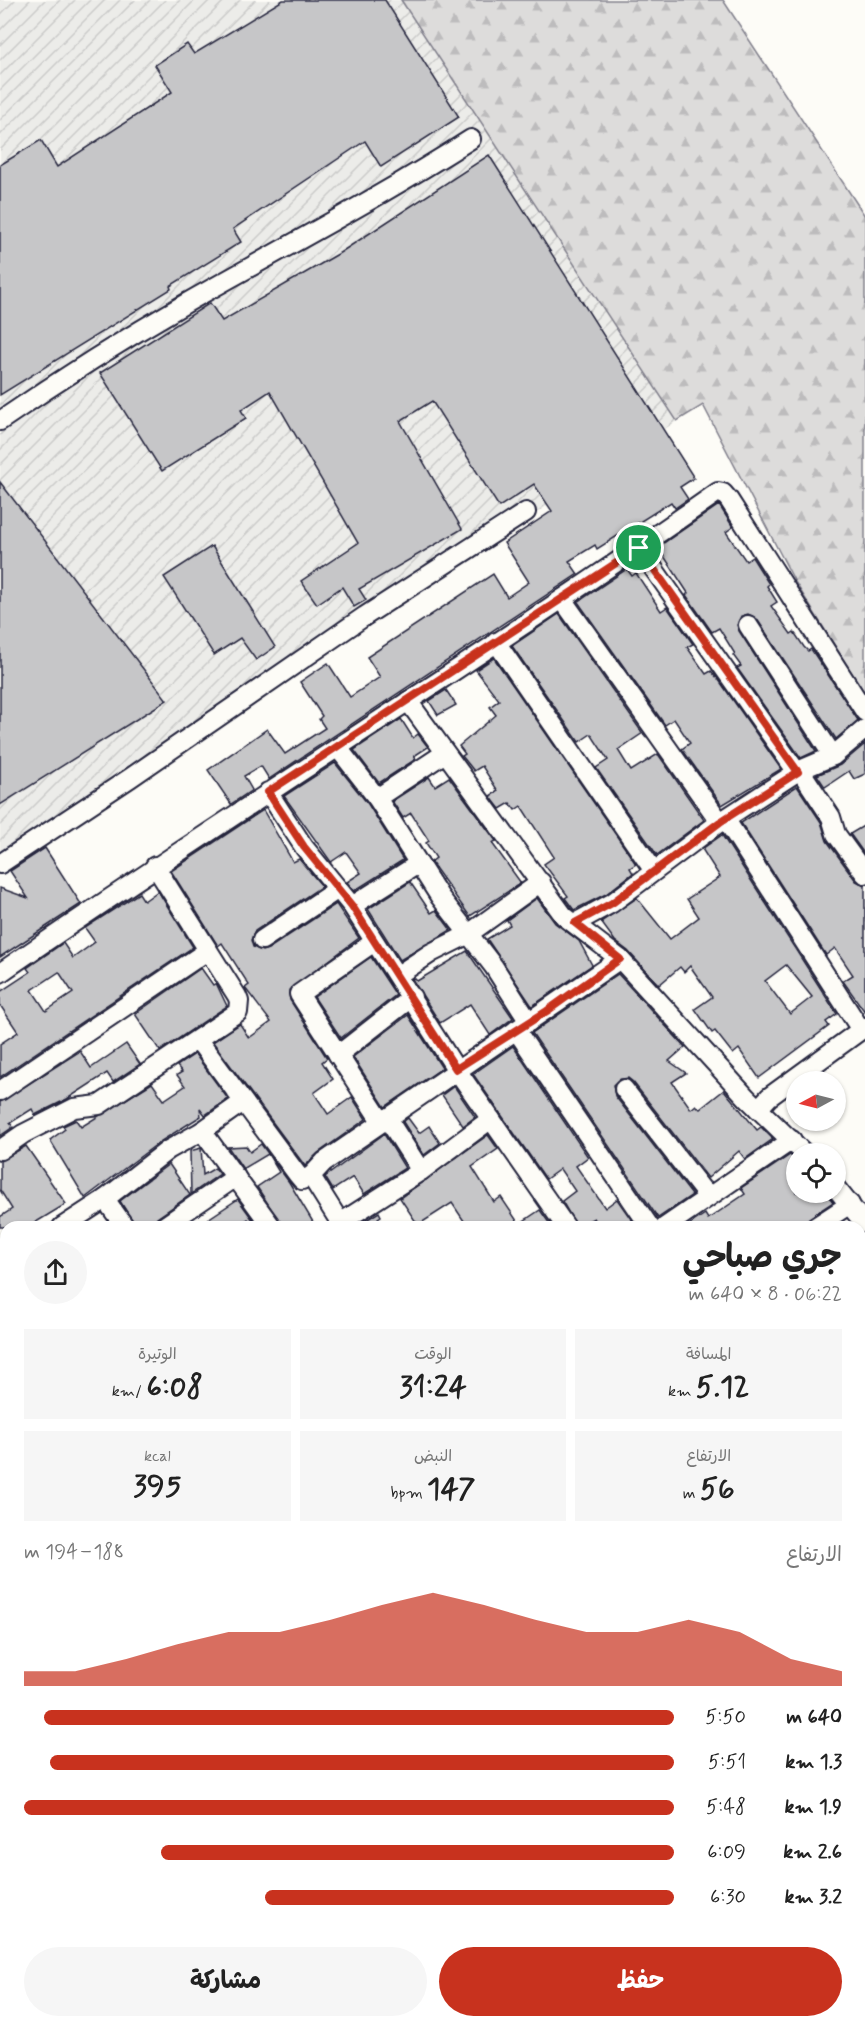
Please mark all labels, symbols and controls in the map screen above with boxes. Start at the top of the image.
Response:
pin [613,522,664,573]
icon: arrive [622,531,655,564]
north arrow [786,1071,846,1131]
map controls [786,1071,846,1203]
button: locate [786,1143,846,1203]
text: جري صباحي [682,1236,842,1280]
button: share [24,1241,87,1304]
text: 06:22 · 8 × 640 m [689,1281,842,1308]
text: الوتيرة [138,1344,177,1365]
text: الوقت [414,1344,452,1365]
text: المسافة [686,1344,731,1365]
text: 6:08 [146,1368,203,1407]
text: 31:24 [399,1368,467,1407]
text: 5.12 [696,1368,749,1407]
text: /km [112,1381,146,1402]
text: km [668,1381,696,1402]
text: kcal [144,1446,171,1467]
text: النبض [414,1446,452,1467]
text: الارتفاع [686,1446,731,1467]
text: 395 [133,1467,181,1506]
text: 147 [427,1470,475,1509]
text: 56 [700,1470,735,1509]
text: bpm [391,1483,427,1504]
text: m [683,1483,700,1504]
text: 188–194 m [24,1539,124,1566]
text: الارتفاع [786,1542,842,1569]
text: 5:50 [705,1704,746,1731]
text: 640 m [786,1704,842,1731]
text: 5:51 [708,1749,746,1776]
text: 1.3 km [785,1749,842,1776]
text: 5:48 [706,1794,746,1821]
text: 1.9 km [784,1794,842,1821]
text: 6:09 [707,1839,746,1866]
text: 2.6 km [783,1839,842,1866]
text: 6:30 [710,1884,746,1911]
text: 3.2 km [784,1884,842,1911]
button: مشاركة [24,1947,427,2016]
button: حفظ [439,1947,842,2016]

